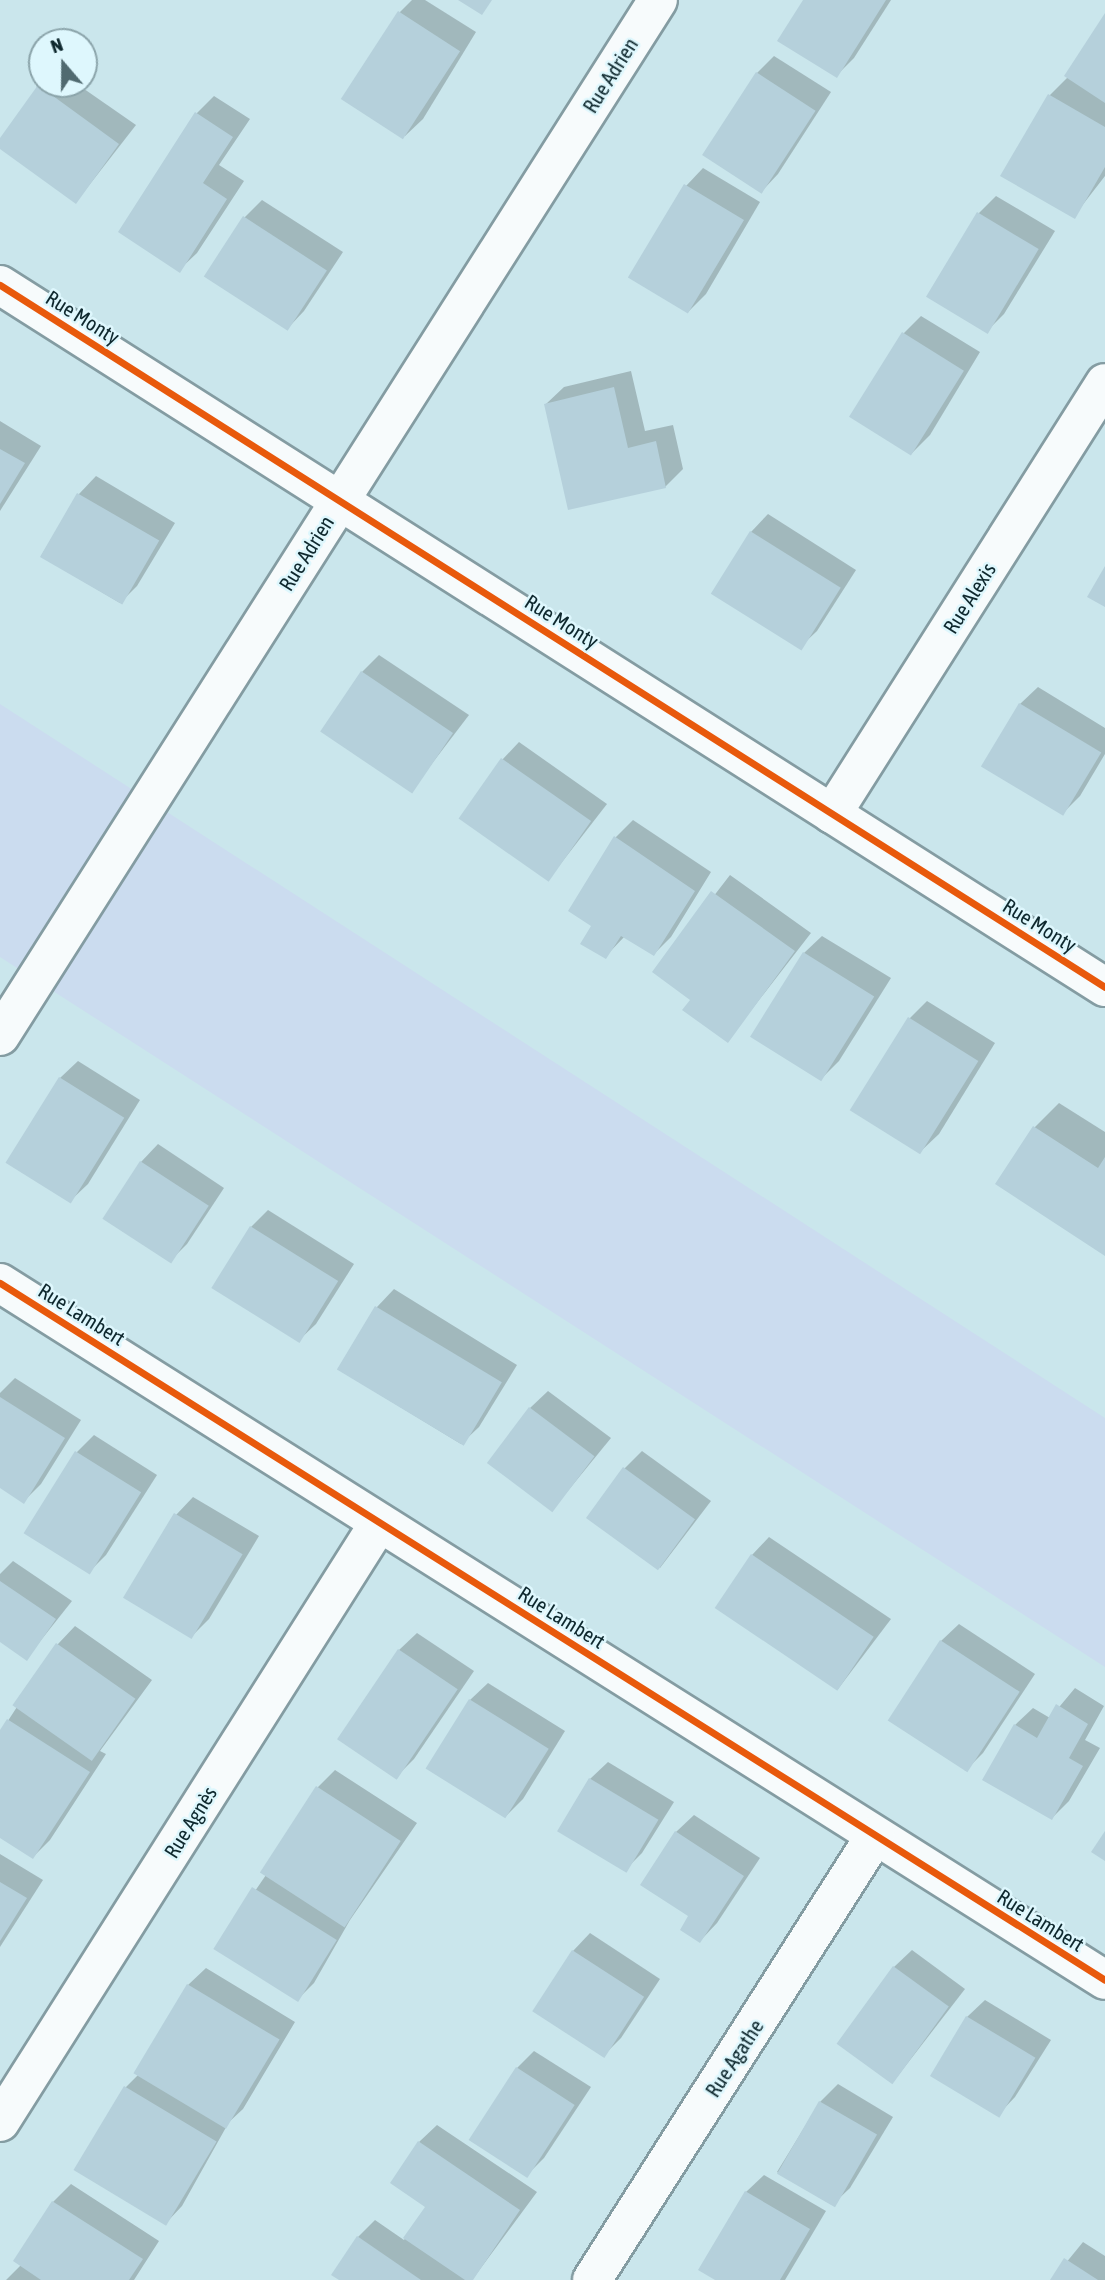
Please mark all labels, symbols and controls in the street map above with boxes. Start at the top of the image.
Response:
north arrow [28,28,98,98]
text: N [47,33,66,57]
street label: Rue Adrien [577,33,643,117]
street label: Rue Monty [42,285,124,349]
street label: Rue Adrien [273,511,339,595]
street label: Rue Alexis [937,558,1001,638]
street label: Rue Monty [521,589,603,653]
street label: Rue Monty [999,893,1081,957]
street label: Rue Lambert [34,1277,130,1351]
street label: Rue Lambert [514,1580,610,1654]
street label: Rue Agnès [158,1782,222,1862]
street label: Rue Lambert [993,1883,1089,1957]
street label: Rue Agathe [700,2014,768,2102]

